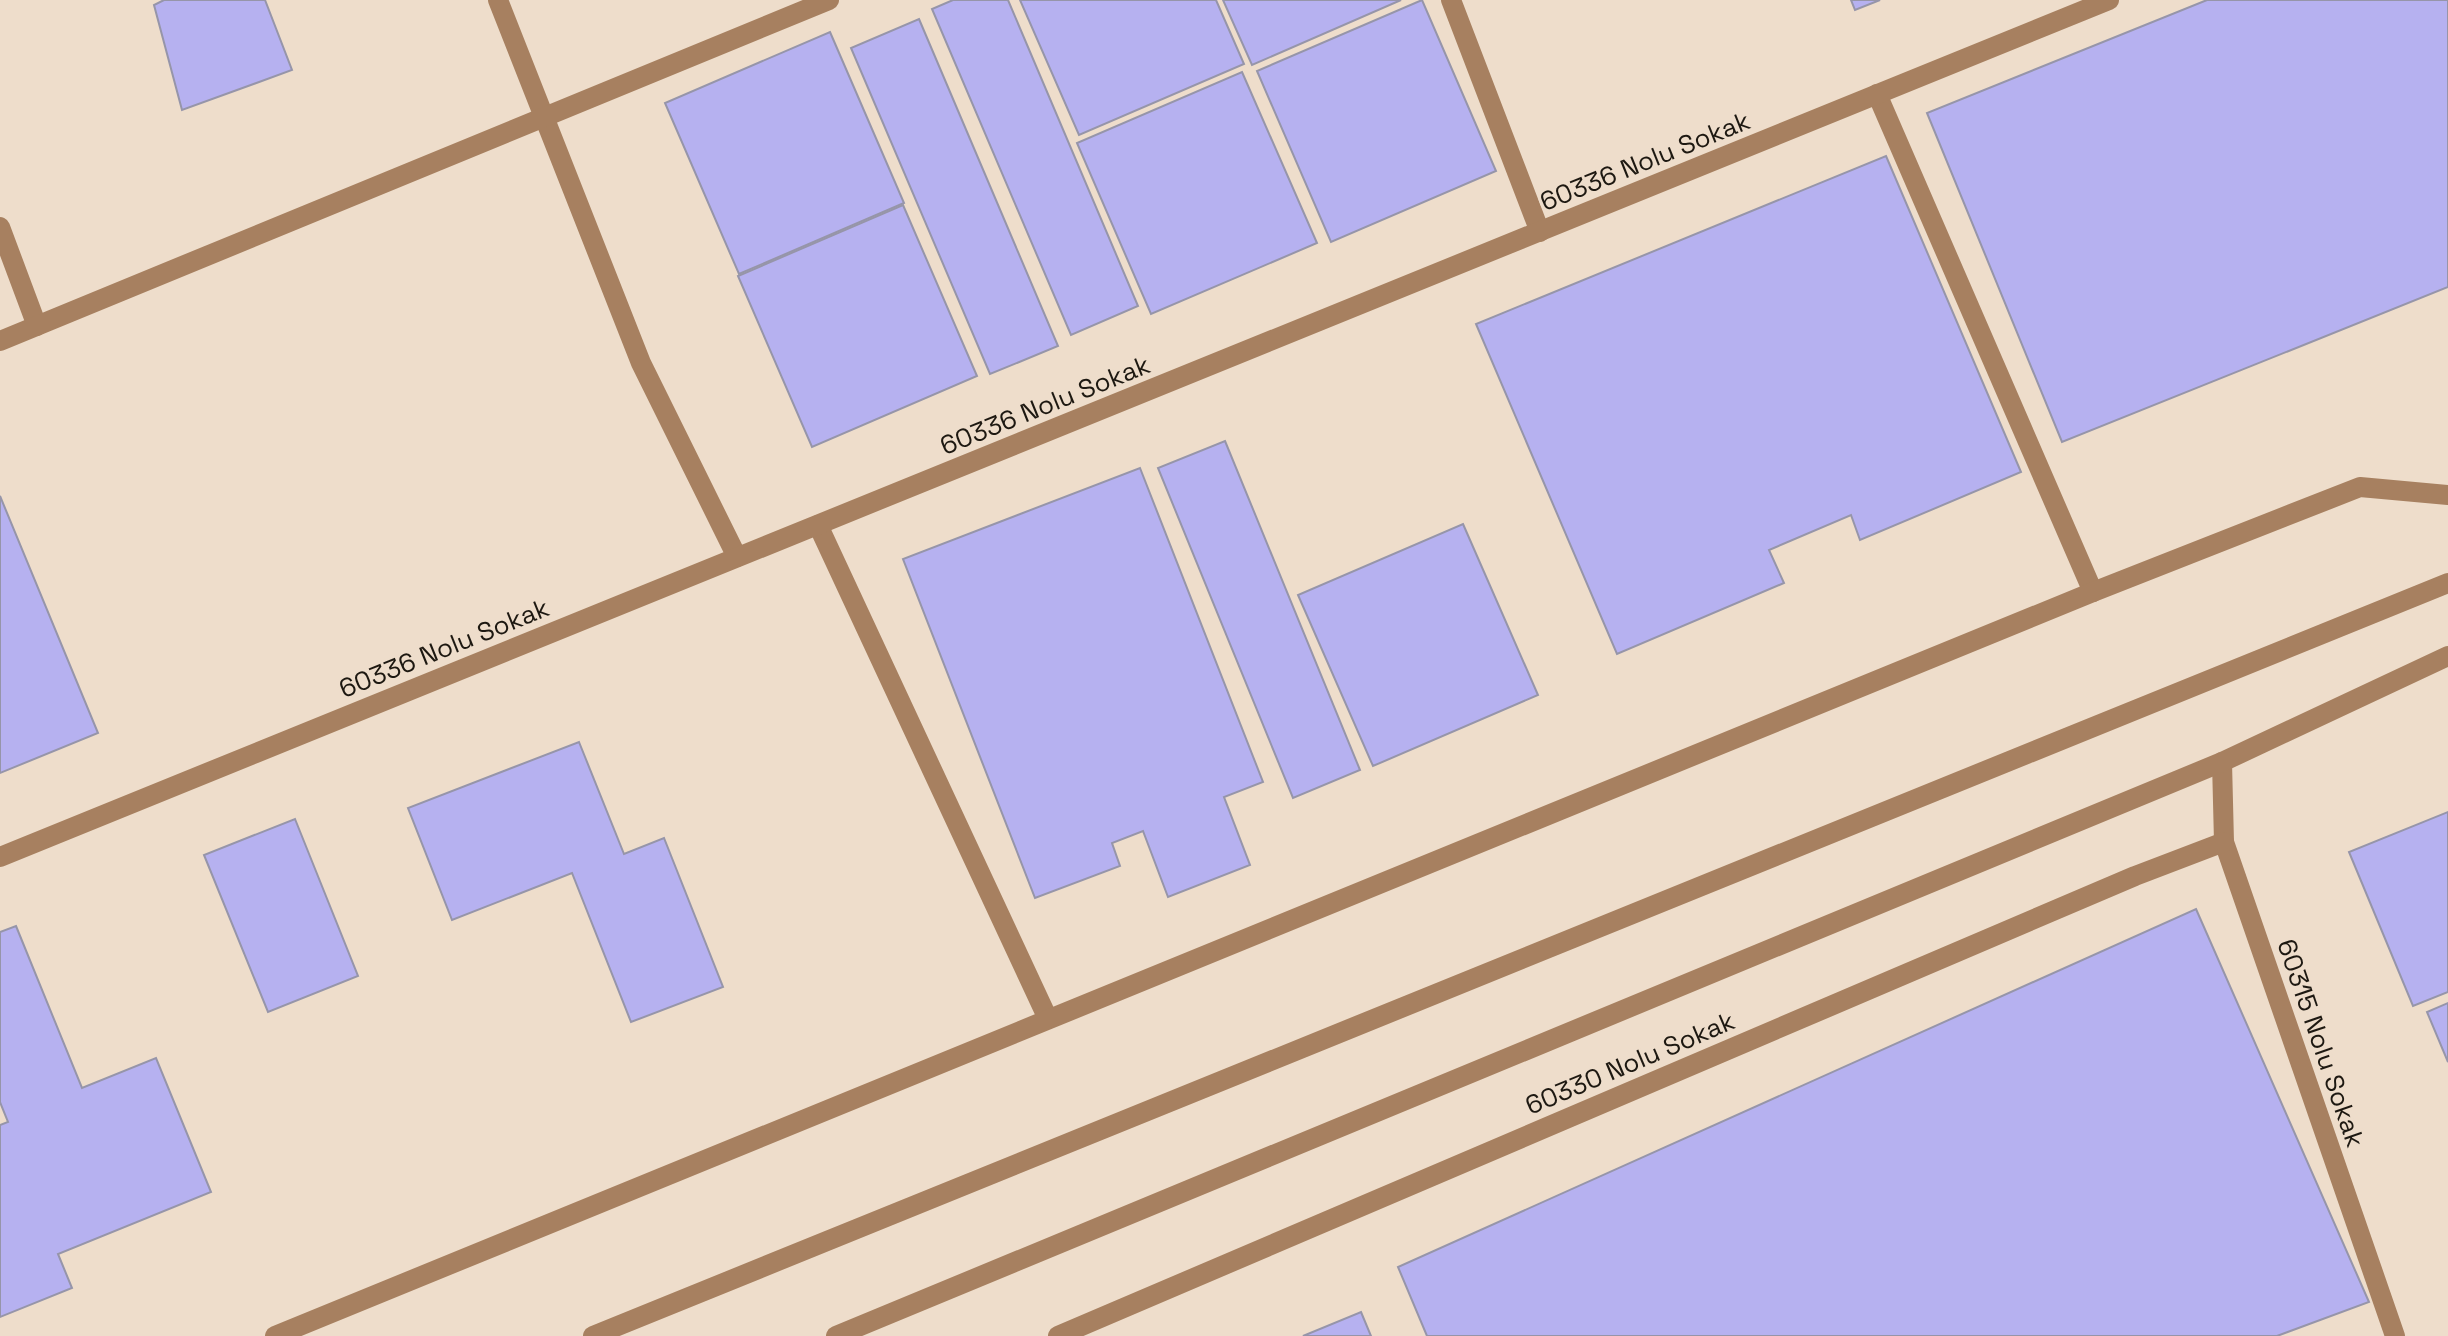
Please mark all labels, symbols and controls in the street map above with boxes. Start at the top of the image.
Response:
street label: 60336 Nolu Sokak [1535,103,1755,219]
street label: 60336 Nolu Sokak [935,347,1155,463]
street label: 60336 Nolu Sokak [334,590,554,706]
street label: 60315 Nolu Sokak [2269,934,2373,1152]
street label: 60330 Nolu Sokak [1520,1004,1740,1122]

